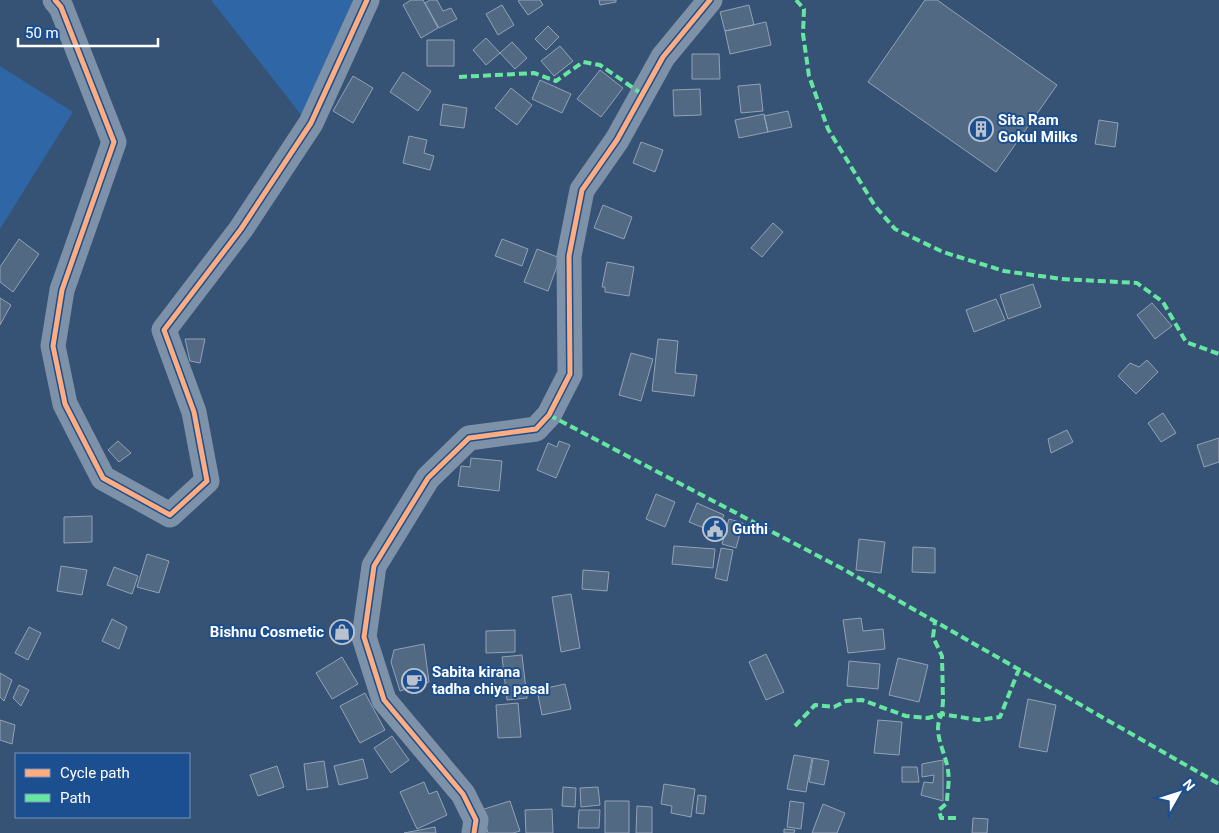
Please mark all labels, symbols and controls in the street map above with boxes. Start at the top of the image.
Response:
scale bar [18,15,158,47]
text: 50 m [25,24,59,42]
place label: Sita Ram Gokul Milks [998,111,1078,146]
building icon: Sita Ram Gokul Milks [968,116,994,142]
public building icon: Guthi [702,516,728,542]
place label: Guthi [732,520,768,538]
shop icon: Bishnu Cosmetic [329,619,355,645]
place label: Bishnu Cosmetic [210,623,324,641]
place label: Sabita kirana tadha chiya pasal [432,663,549,698]
cafe icon: Sabita kirana tadha chiya pasal [401,668,427,694]
legend [15,753,190,818]
text: Cycle path [60,764,130,782]
north arrow [1154,768,1204,818]
text: N [1180,776,1198,794]
text: Path [60,789,91,807]

